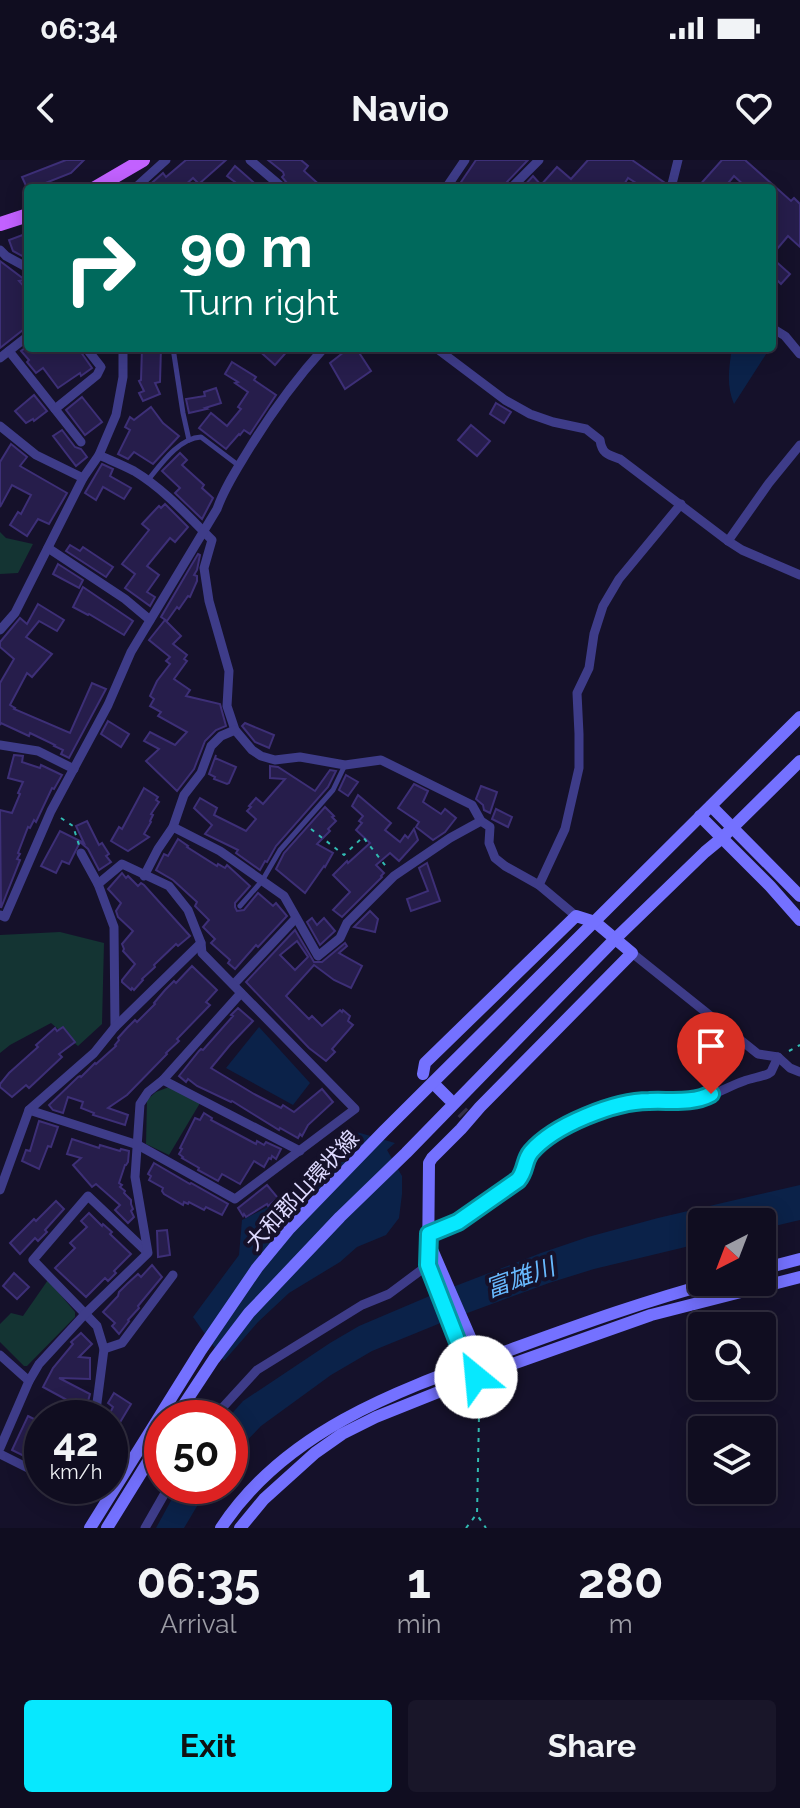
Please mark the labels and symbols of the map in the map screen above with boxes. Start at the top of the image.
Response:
pin [677,1012,745,1094]
street label: 大和郡山環状線 [240,1125,364,1255]
north arrow [688,1208,776,1296]
water label: 富雄川 [481,1251,561,1303]
position arrow [434,1335,518,1419]
speed limit sign: 50 [144,1400,248,1504]

